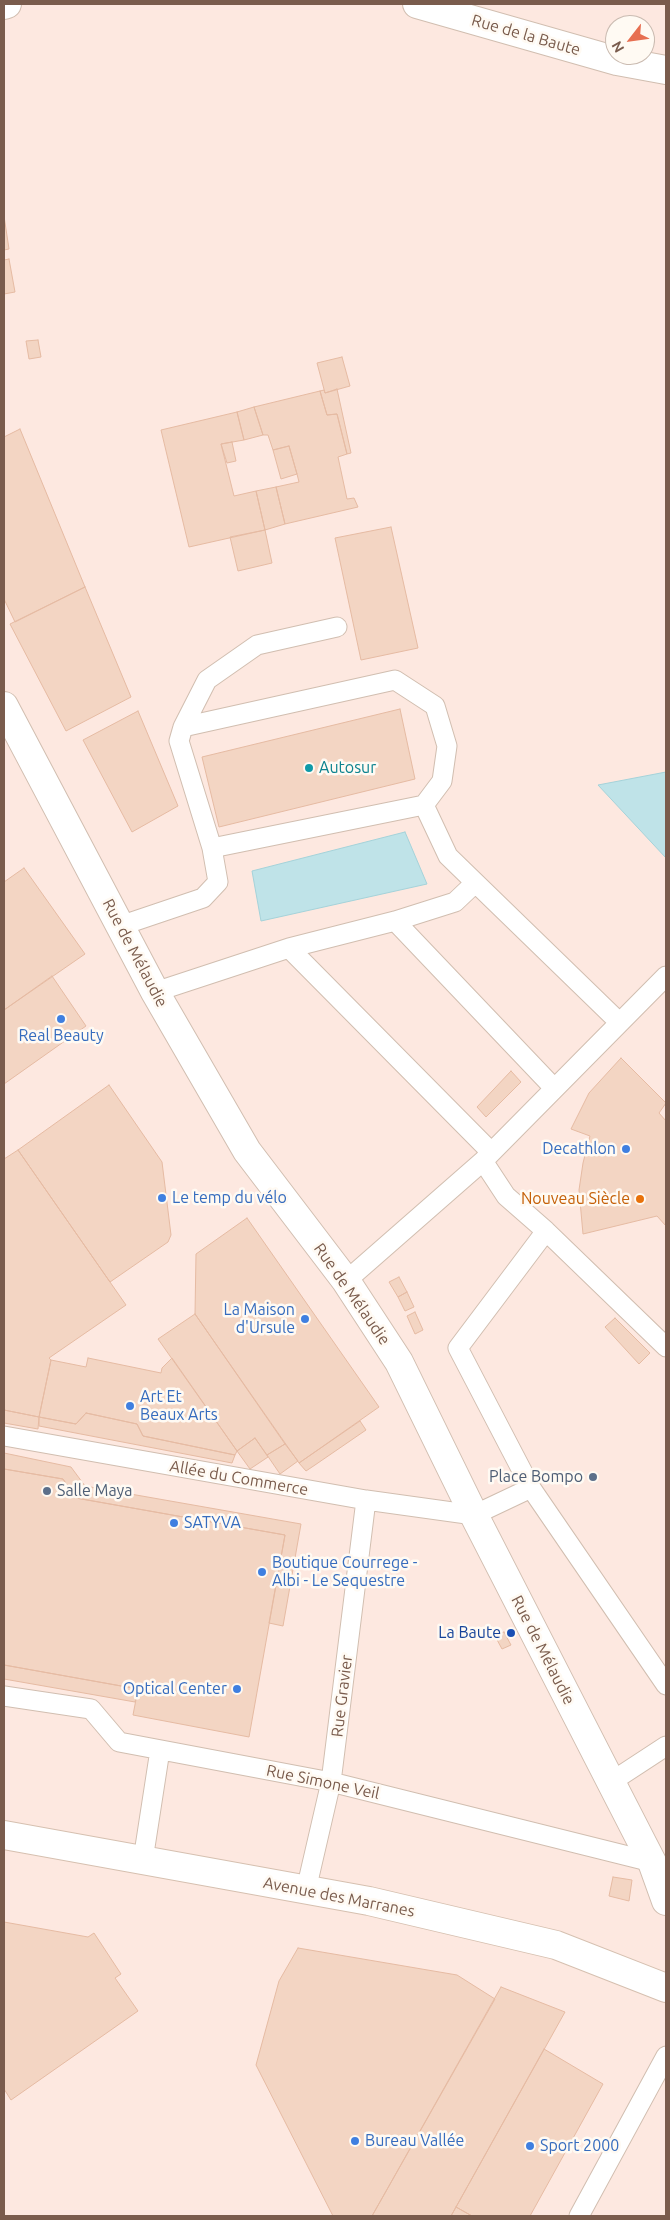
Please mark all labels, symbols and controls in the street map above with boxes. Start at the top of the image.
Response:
street label: Rue de la Baute [469,10,583,60]
north arrow [605,15,655,65]
text: N [608,38,627,56]
place label: Autosur [319,758,376,778]
marker: Autosur [303,762,315,774]
street label: Rue de Mélaudie [98,896,172,1010]
marker: Real Beauty [55,1013,67,1025]
place label: Real Beauty [18,1026,104,1046]
place label: Decathlon [542,1139,616,1159]
marker: Decathlon [620,1143,632,1155]
place label: Le temp du vélo [172,1188,287,1208]
place label: Nouveau Siècle [521,1189,630,1209]
marker: Le temp du vélo [156,1192,168,1204]
marker: Nouveau Siècle [634,1193,646,1205]
street label: Rue de Mélaudie [310,1239,394,1349]
place label: La Maison d'Ursule [223,1300,295,1338]
marker: La Maison d'Ursule [299,1313,311,1325]
place label: Art Et Beaux Arts [140,1387,218,1425]
marker: Art Et Beaux Arts [124,1400,136,1412]
street label: Allée du Commerce [168,1456,310,1500]
place label: Place Bompo [489,1467,583,1487]
marker: Place Bompo [587,1471,599,1483]
place label: Salle Maya [57,1481,133,1501]
marker: Salle Maya [41,1485,53,1497]
place label: SATYVA [184,1513,241,1533]
marker: SATYVA [168,1517,180,1529]
place label: Boutique Courrege - Albi - Le Sequestre [272,1553,417,1591]
marker: Boutique Courrege - Albi - Le Sequestre [256,1566,268,1578]
street label: Rue de Mélaudie [507,1592,579,1708]
place label: La Baute [438,1623,501,1643]
marker: La Baute [505,1627,517,1639]
street label: Rue Gravier [327,1654,357,1738]
place label: Optical Center [123,1679,227,1699]
marker: Optical Center [231,1683,243,1695]
street label: Rue Simone Veil [265,1761,381,1803]
street label: Avenue des Marranes [262,1873,416,1921]
place label: Bureau Vallée [365,2131,464,2151]
marker: Bureau Vallée [349,2135,361,2147]
place label: Sport 2000 [540,2136,619,2156]
marker: Sport 2000 [524,2140,536,2152]

